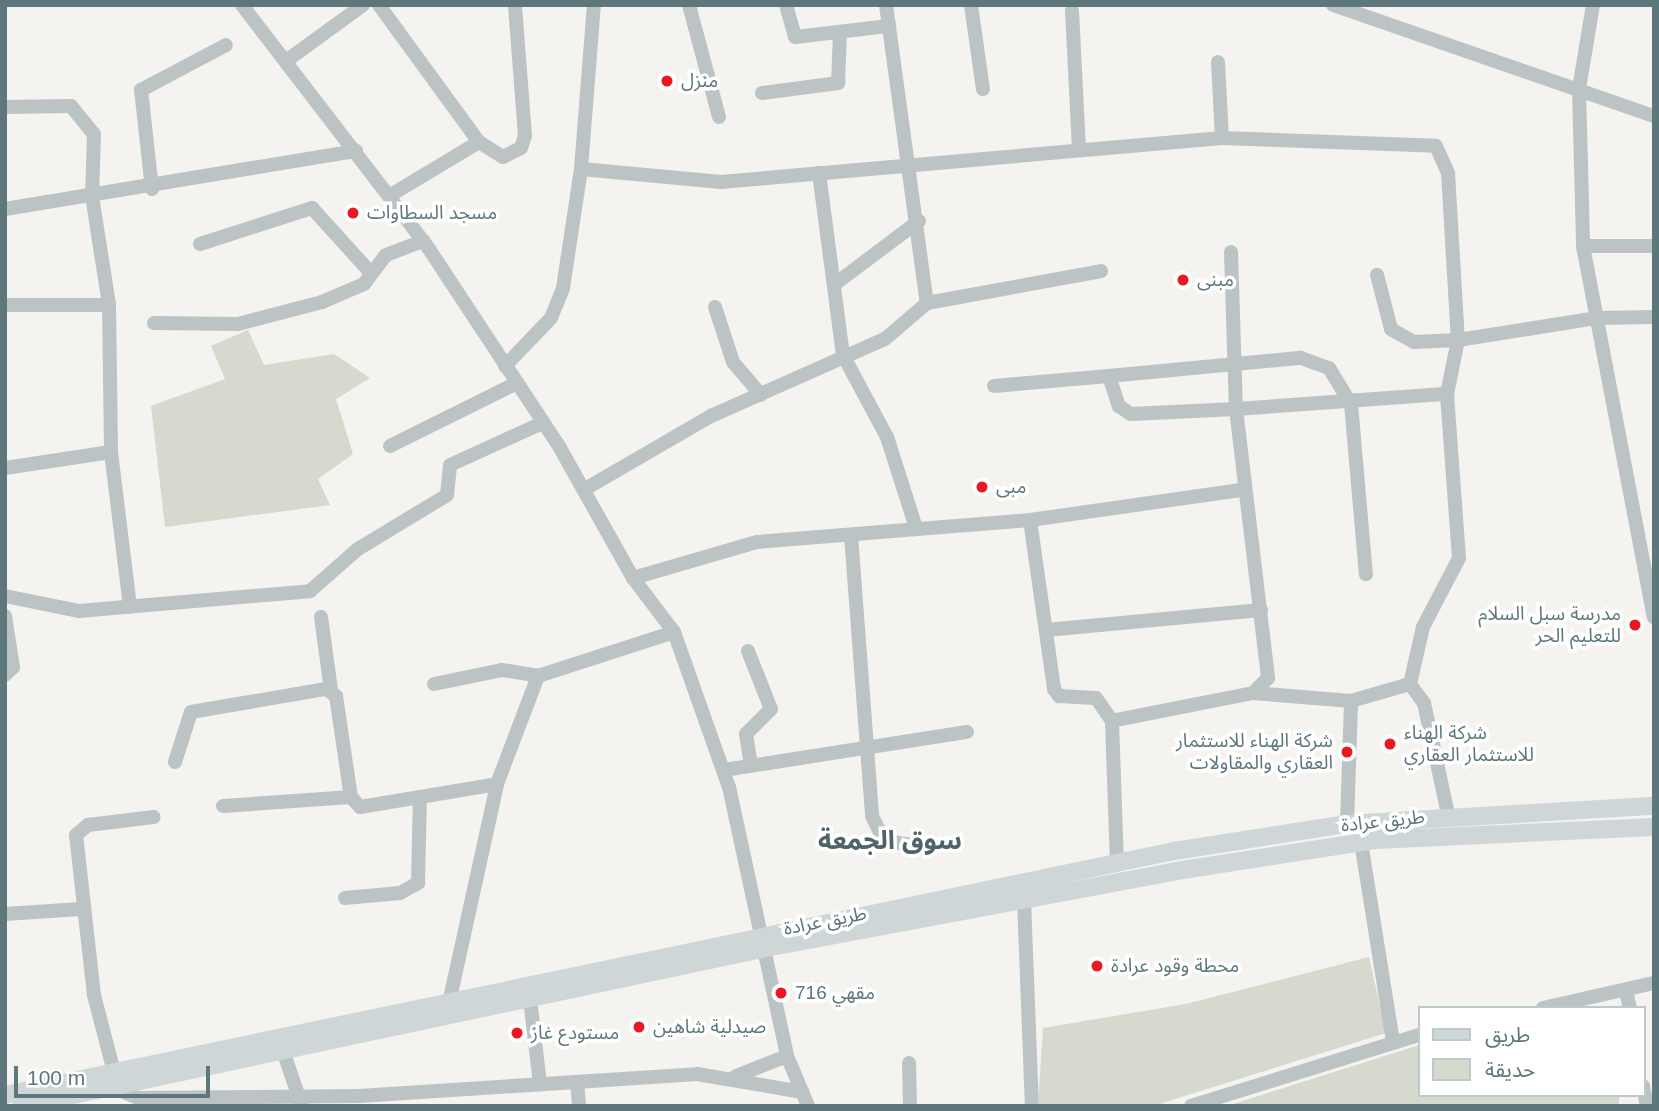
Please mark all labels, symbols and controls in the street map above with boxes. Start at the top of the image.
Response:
place label: منزل [681,70,718,92]
marker: منزل [659,73,675,89]
place label: مسجد السطاوات [367,202,497,224]
marker: مسجد السطاوات [345,205,361,221]
place label: مبنى [1197,269,1234,291]
marker: مبنى [1175,272,1191,288]
place label: مبى [996,476,1026,498]
marker: مبى [974,479,990,495]
place label: مدرسة سبل السلام للتعليم الحر [1478,603,1621,647]
marker: مدرسة سبل السلام للتعليم الحر [1627,617,1643,633]
place label: شركة الهناء للاستثمار العقاري [1404,722,1534,766]
place label: شركة الهناء للاستثمار العقاري والمقاولات [1176,730,1333,774]
marker: شركة الهناء للاستثمار العقاري [1382,736,1398,752]
marker: شركة الهناء للاستثمار العقاري والمقاولات [1339,744,1355,760]
street label: طريق عرادة [1340,805,1426,837]
district label: سوق الجمعة [818,825,962,857]
street label: طريق عرادة [782,902,868,940]
place label: محطة وقود عرادة [1111,955,1239,977]
marker: محطة وقود عرادة [1089,958,1105,974]
place label: مقهي 716 [795,982,875,1004]
marker: مقهي 716 [773,985,789,1001]
legend [1418,1006,1645,1097]
place label: صيدلية شاهين [653,1016,766,1038]
marker: صيدلية شاهين [631,1019,647,1035]
place label: مستودع غاز [531,1022,619,1044]
text: طريق [1485,1023,1530,1046]
marker: مستودع غاز [509,1025,525,1041]
scale bar [18,1052,214,1096]
text: حديقة [1485,1058,1535,1081]
text: 100 m [27,1066,85,1089]

